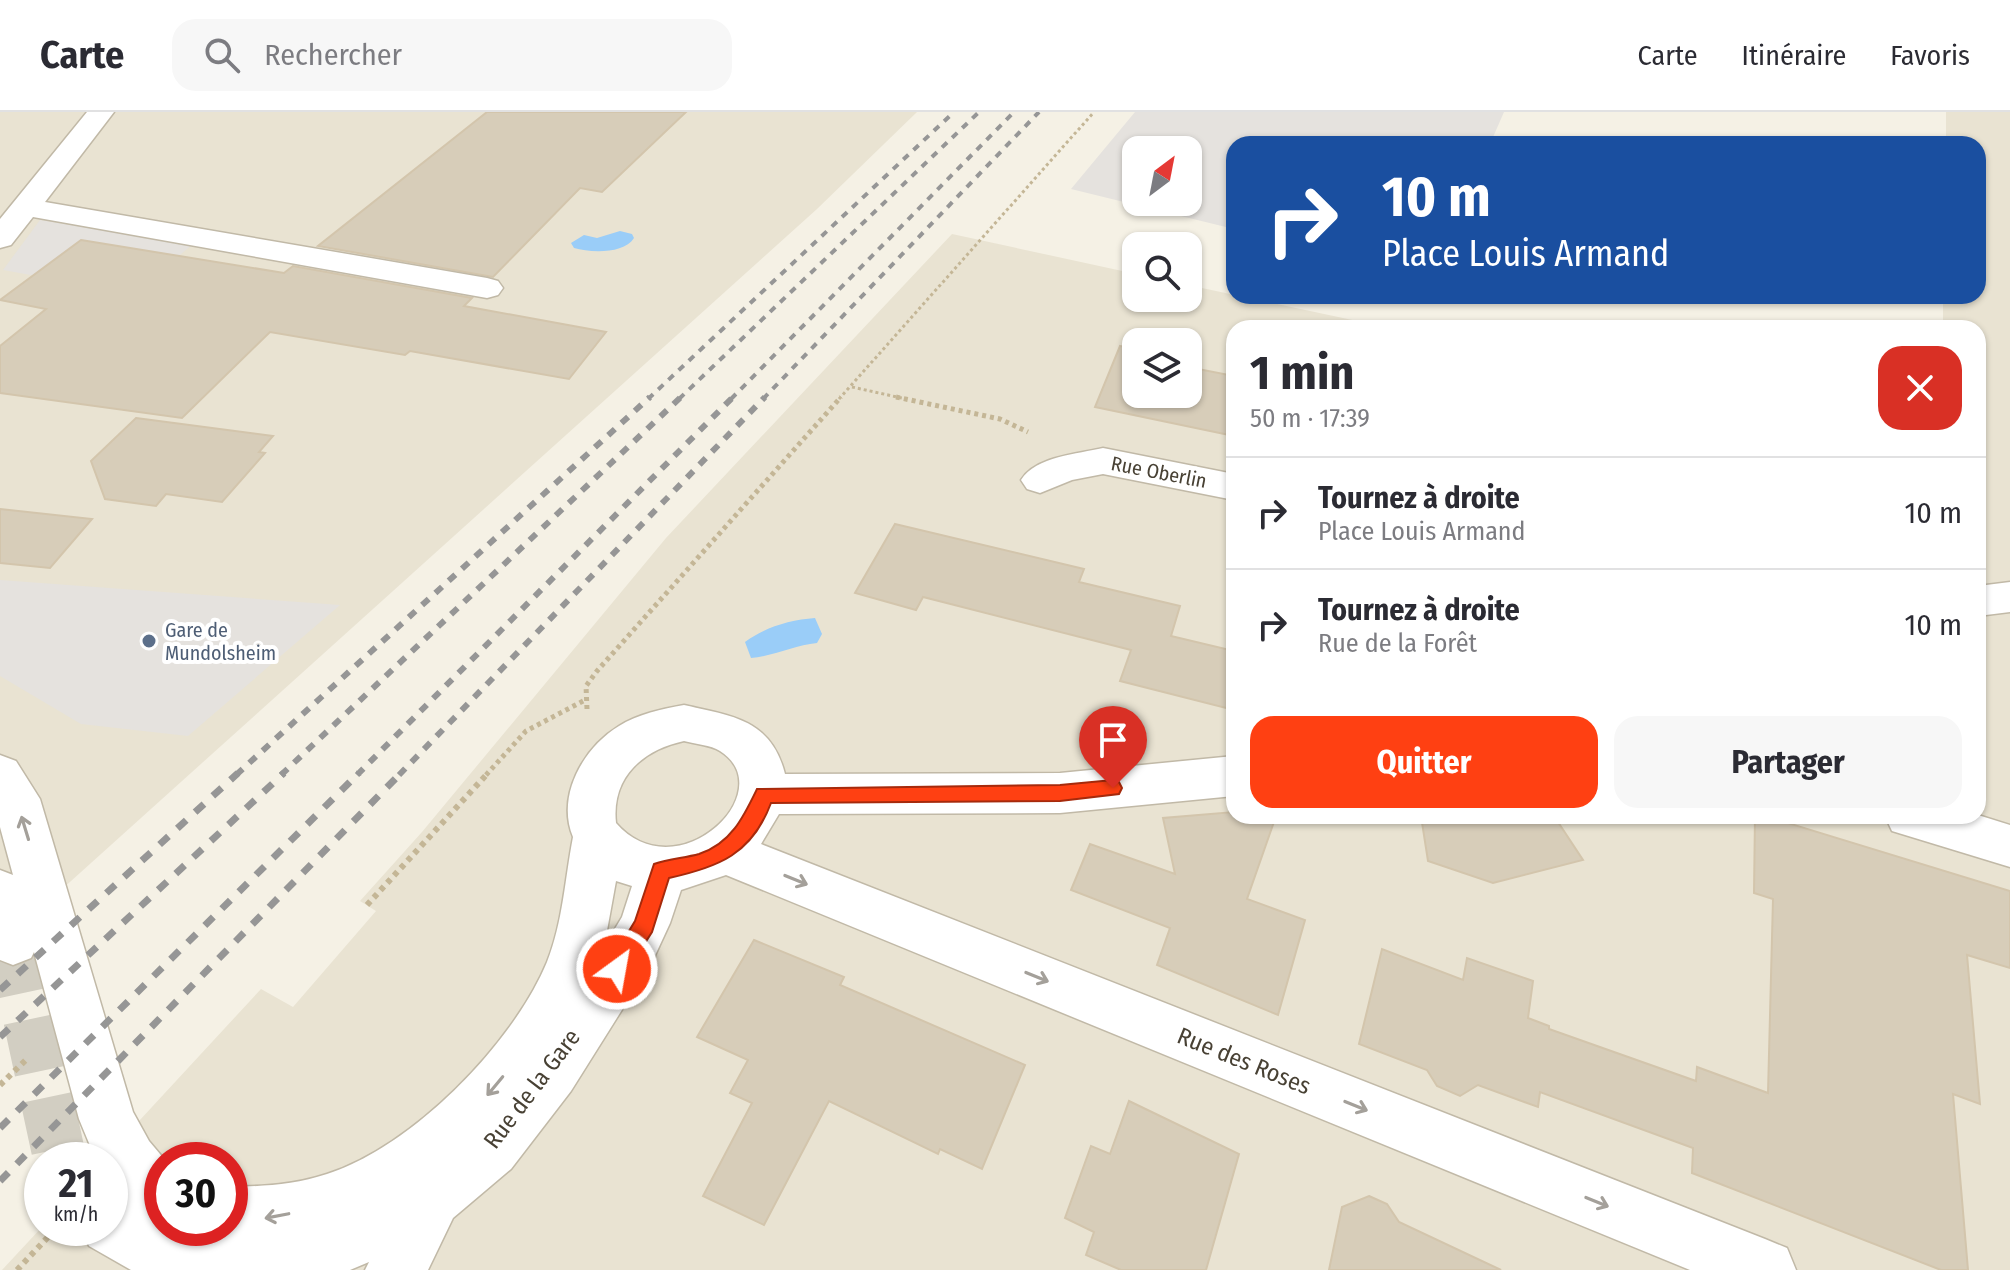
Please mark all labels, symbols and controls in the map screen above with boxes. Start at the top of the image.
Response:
search box [172,19,732,91]
text: Carte [40,32,124,78]
icon: search [200,33,244,77]
text: Rechercher [264,37,402,73]
text: Carte [1638,39,1698,72]
text: Itinéraire [1742,39,1846,72]
text: Favoris [1890,39,1970,72]
north arrow [1122,136,1202,216]
map controls [1122,136,1202,408]
text: 10 m [1382,164,1491,231]
icon: right [1250,168,1354,272]
button: search [1122,232,1202,312]
text: Place Louis Armand [1382,232,1669,276]
button: layers [1122,328,1202,408]
text: 1 min [1250,344,1355,402]
button: close [1878,346,1962,430]
text: 50 m · 17:39 [1250,403,1370,434]
street label: Rue Oberlin [1109,451,1209,493]
text: Tournez à droite [1318,480,1520,516]
icon: right [1250,491,1294,535]
text: 10 m [1905,495,1962,531]
text: Place Louis Armand [1318,516,1526,547]
text: Tournez à droite [1318,592,1520,628]
icon: right [1250,603,1294,647]
text: 10 m [1905,607,1962,643]
place label: Gare de Mundolsheim [165,618,276,665]
text: Rue de la Forêt [1318,628,1477,659]
marker: Gare de Mundolsheim [140,632,158,650]
pin [1079,706,1147,788]
button: Quitter [1250,716,1598,808]
button: Partager [1614,716,1962,808]
icon: arrive [1091,718,1135,762]
one-way arrow [17,816,32,842]
one-way arrow [783,874,808,889]
position arrow [575,927,659,1011]
one-way arrow [1024,971,1049,986]
street label: Rue des Roses [1173,1022,1315,1100]
street label: Rue de la Gare [478,1024,586,1154]
one-way arrow [486,1075,504,1096]
one-way arrow [1343,1099,1368,1114]
speed limit sign: 30 [144,1142,248,1246]
text: 21 [59,1160,93,1208]
one-way arrow [1584,1196,1609,1211]
text: km/h [54,1202,98,1226]
one-way arrow [265,1209,290,1224]

